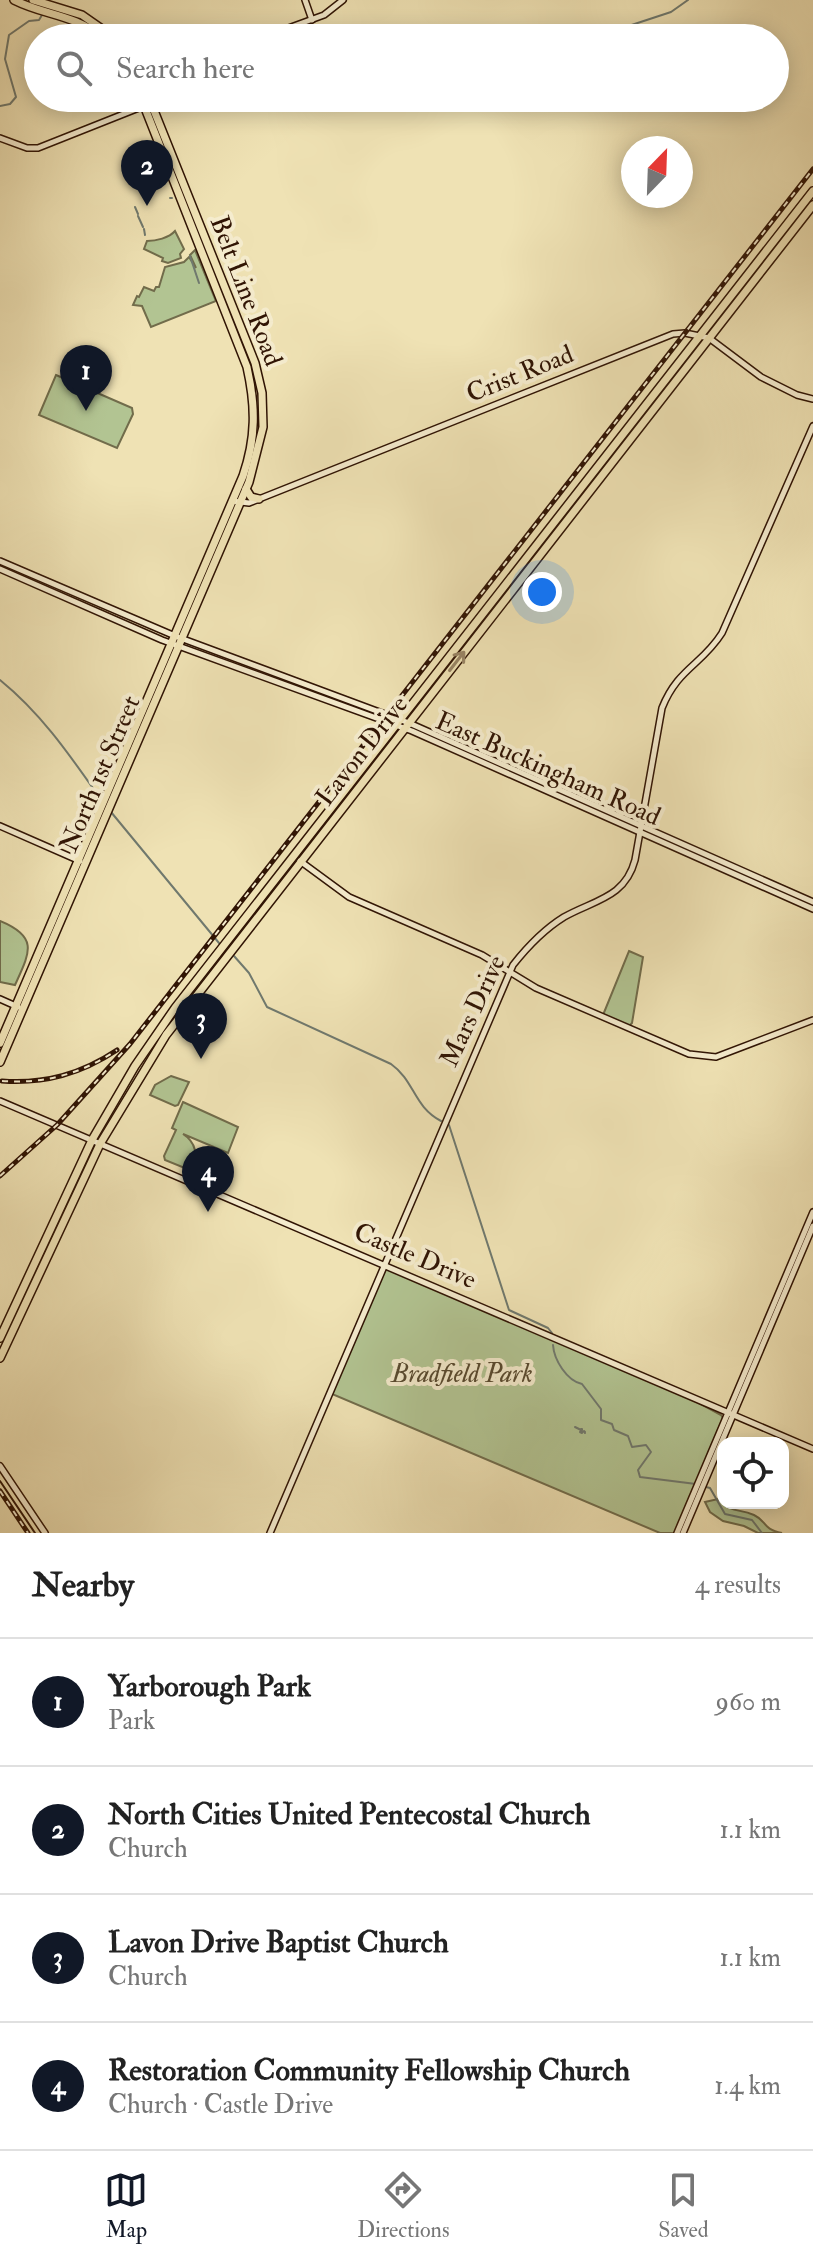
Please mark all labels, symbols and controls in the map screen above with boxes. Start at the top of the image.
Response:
search box [24,24,789,112]
icon: search [52,46,96,90]
text: Search here [116,50,255,87]
north arrow [621,136,693,208]
pin: 2 [121,140,173,206]
street label: Belt Line Road [203,211,289,371]
street label: Crist Road [462,338,578,410]
pin: 1 [60,345,112,411]
your location [522,572,562,612]
one-way arrow [449,651,466,672]
street label: Lavon Drive [309,689,415,812]
street label: North 1st Street [53,691,147,857]
street label: East Buckingham Road [430,705,666,833]
street label: Mars Drive [433,950,513,1072]
pin: 3 [175,993,227,1059]
pin: 4 [182,1146,234,1212]
street label: Castle Drive [349,1216,481,1296]
park label: Bradfield Park [389,1358,533,1390]
map controls [717,1437,789,1509]
button: locate [717,1437,789,1509]
text: Nearby [32,1564,134,1607]
text: 4 results [695,1569,781,1601]
text: Yarborough Park [108,1668,311,1705]
text: 1 [53,1686,63,1718]
text: 960 m [716,1686,781,1718]
text: Park [108,1705,155,1737]
text: North Cities United Pentecostal Church [108,1796,590,1833]
text: 2 [51,1814,65,1846]
text: 1.1 km [719,1814,781,1846]
text: Church [108,1833,188,1865]
text: Lavon Drive Baptist Church [108,1924,449,1961]
text: 3 [53,1942,63,1974]
text: 1.1 km [719,1942,781,1974]
text: Church [108,1961,188,1993]
text: Restoration Community Fellowship Church [108,2052,630,2089]
text: 4 [51,2070,65,2102]
text: 1.4 km [714,2070,781,2102]
text: Church · Castle Drive [108,2089,333,2121]
tab: Map [104,2168,148,2244]
tab: Directions [357,2168,450,2244]
tab: Saved [658,2168,709,2244]

